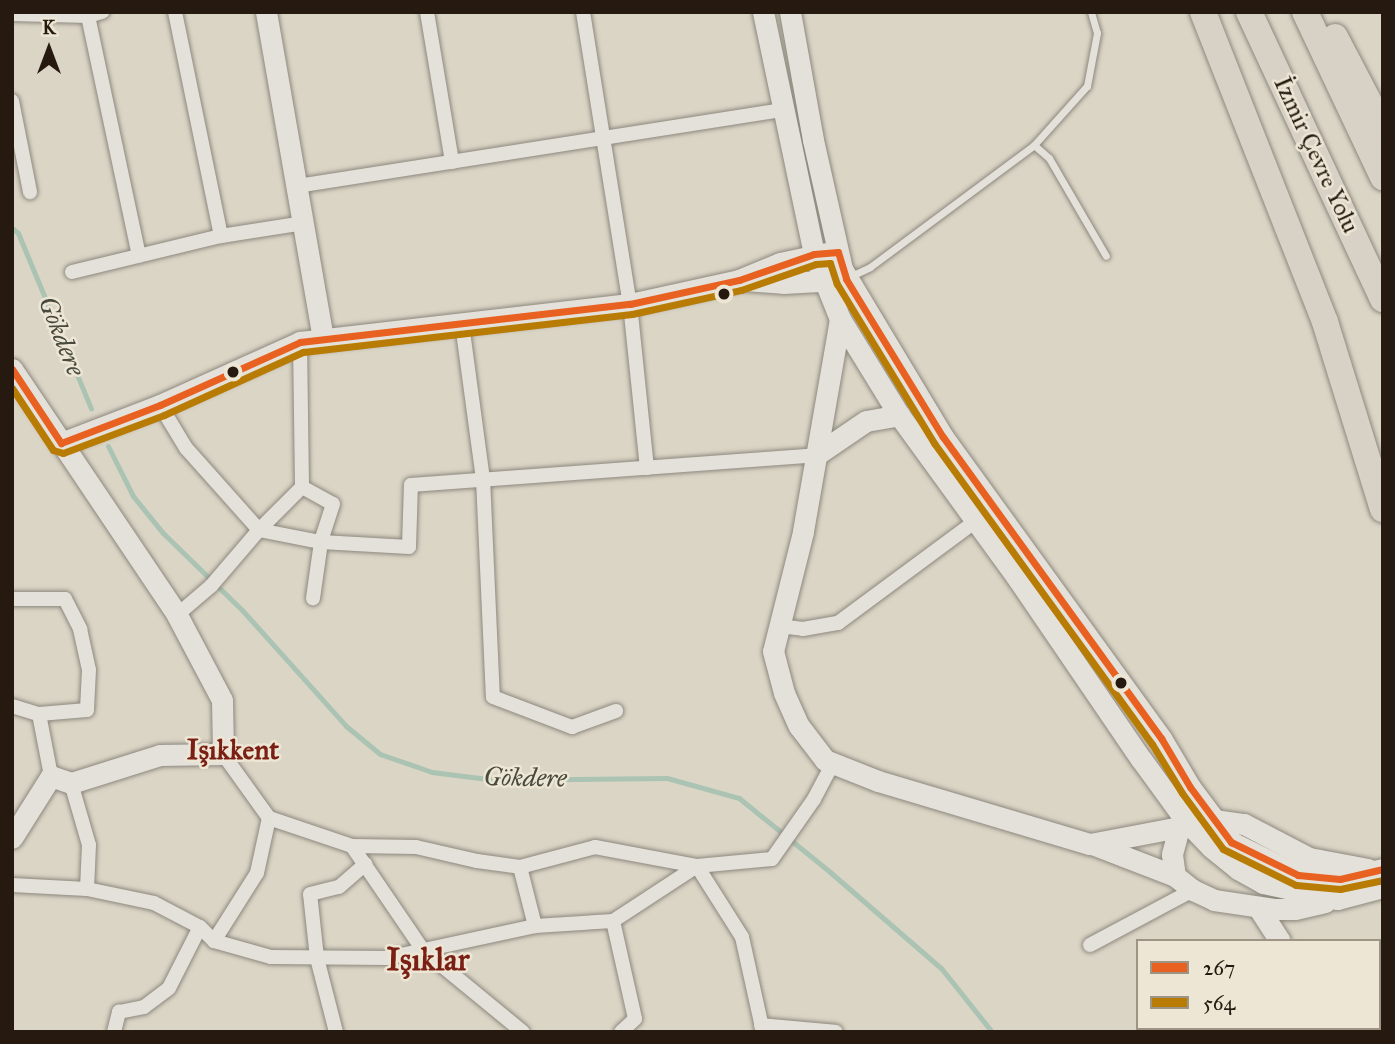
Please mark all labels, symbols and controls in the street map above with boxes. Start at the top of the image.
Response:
north arrow [14,14,84,84]
text: K [42,16,56,39]
street label: İzmir Çevre Yolu [1267,72,1365,238]
unlabelled marker [717,287,731,301]
water label: Gökdere [31,292,91,380]
unlabelled marker [226,365,240,379]
unlabelled marker [1114,676,1128,690]
district label: Işıkkent [187,733,279,767]
water label: Gökdere [483,762,567,794]
legend [1136,939,1381,1030]
district label: Işıklar [386,941,470,979]
text: 267 [1203,955,1235,981]
text: 564 [1203,990,1235,1016]

